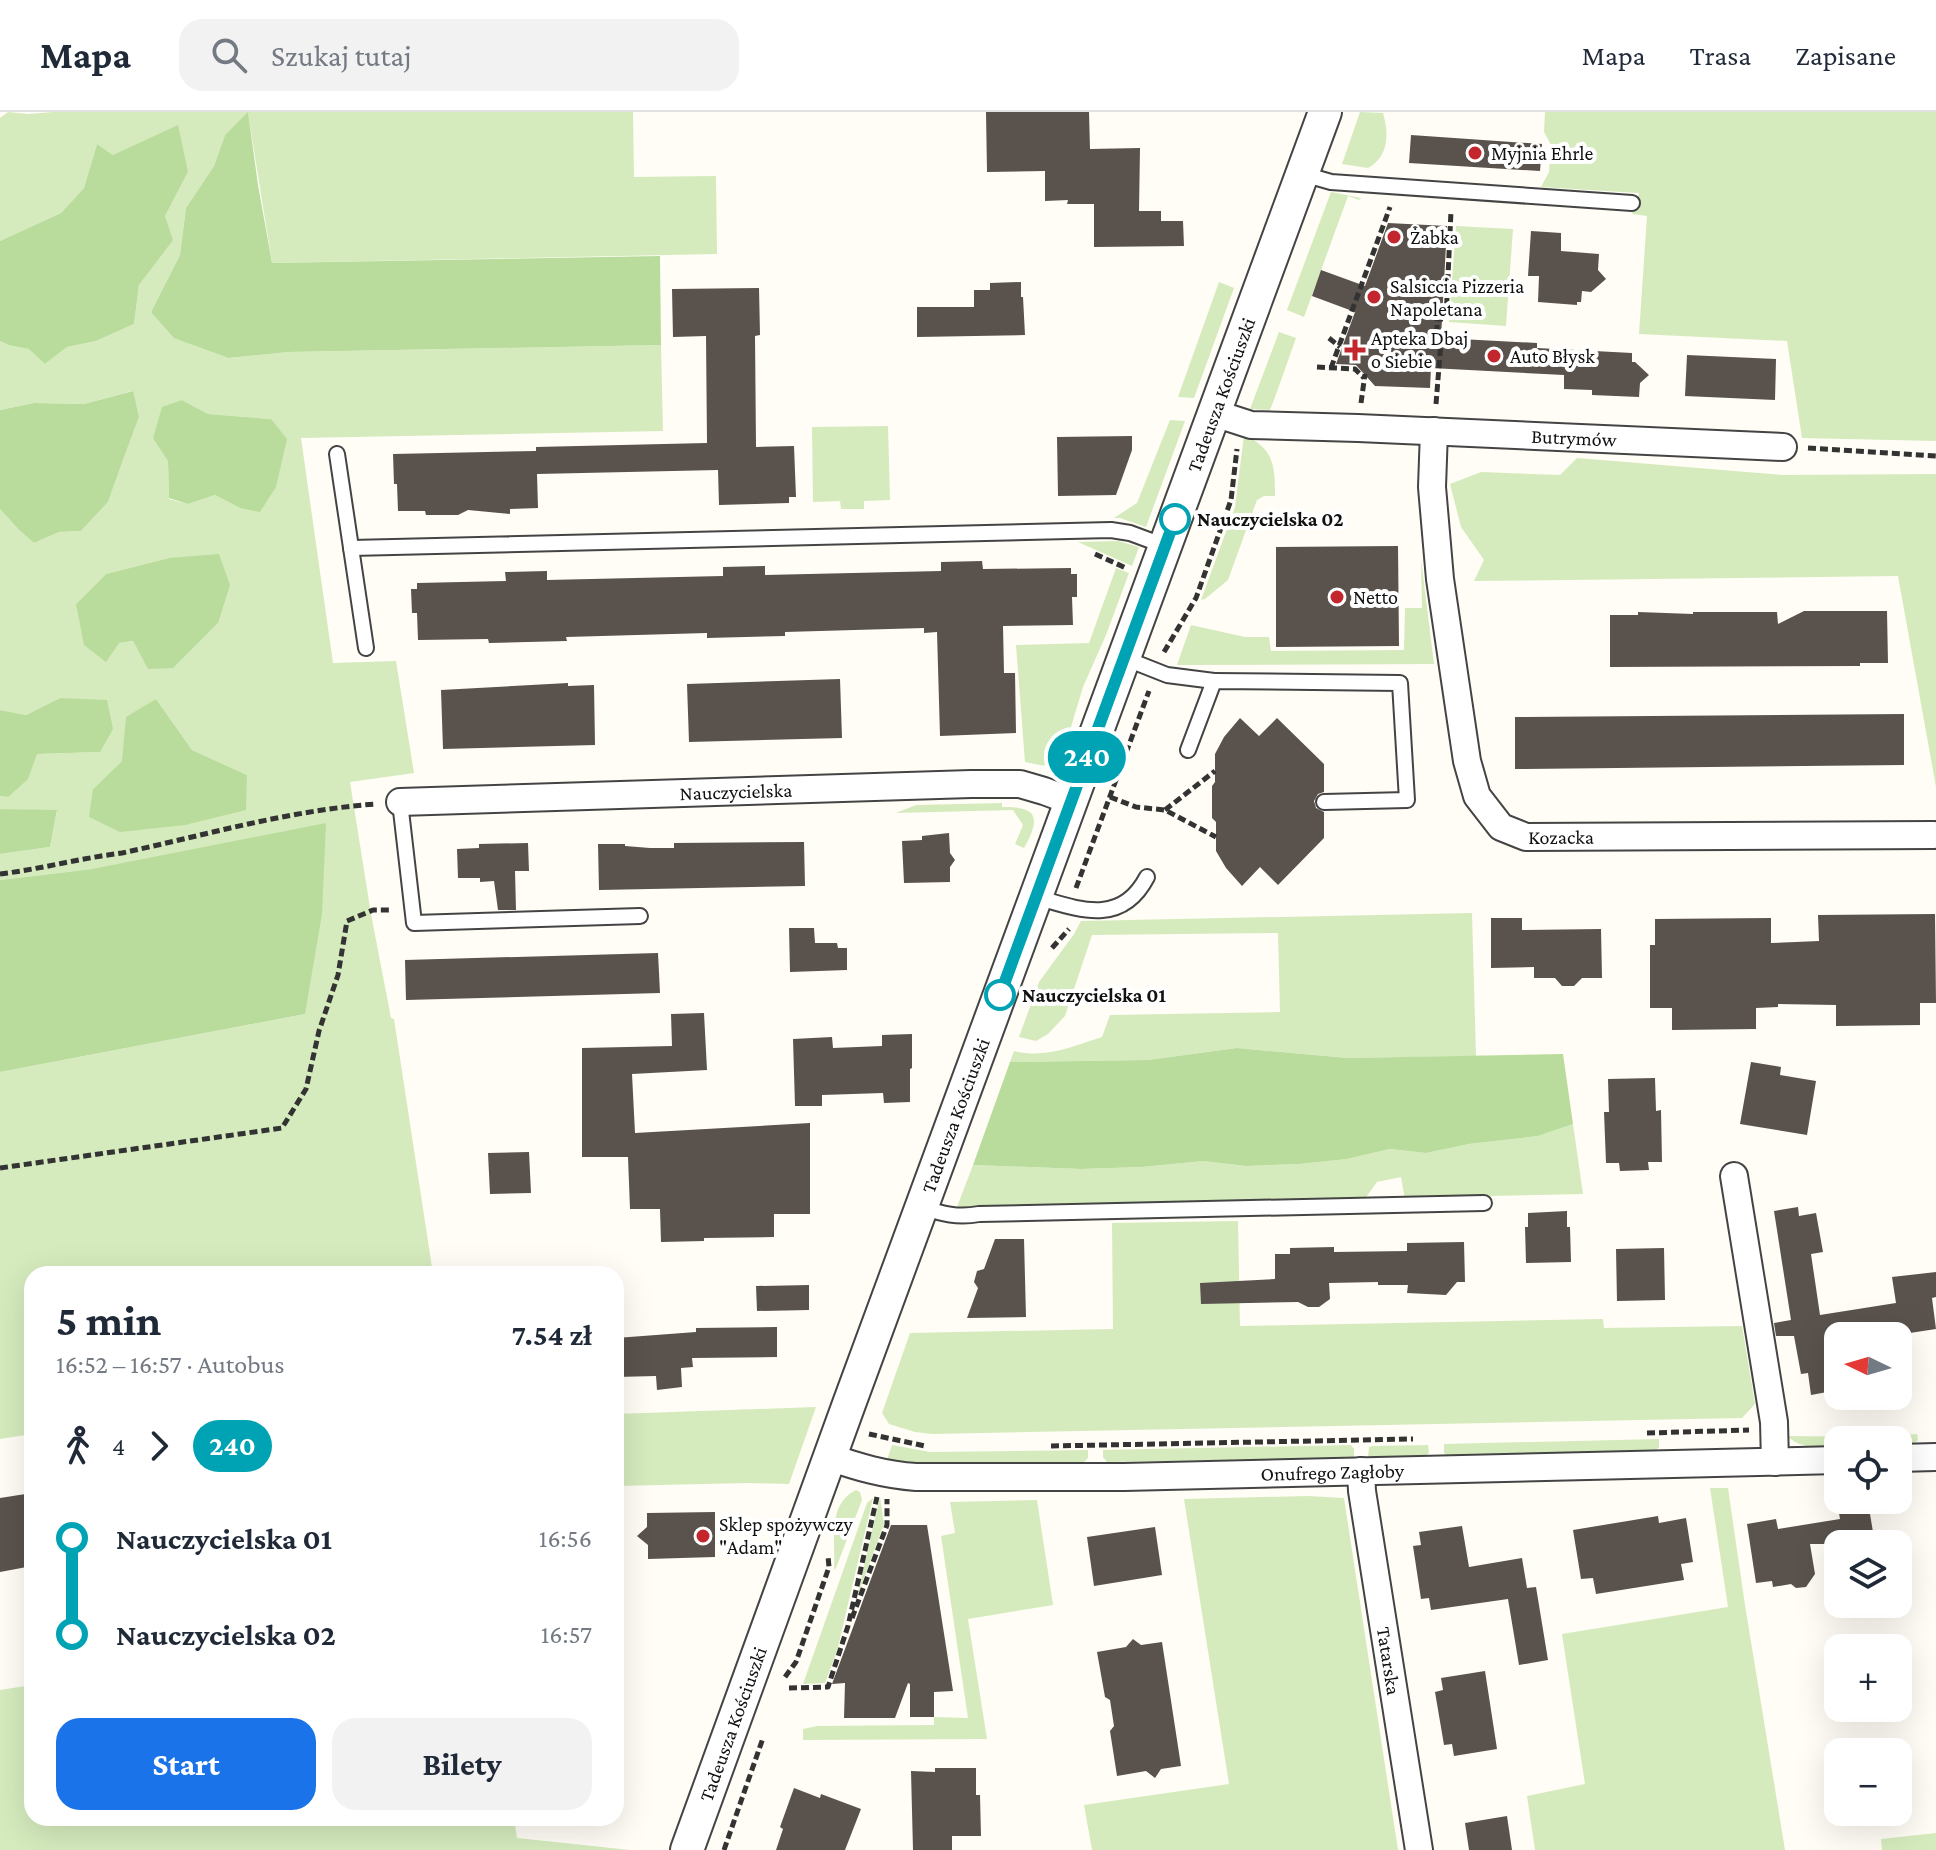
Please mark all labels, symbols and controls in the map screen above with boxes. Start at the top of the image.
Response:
search box [179,19,739,91]
icon: search [207,33,251,77]
text: Mapa [40,34,131,76]
text: Szukaj tutaj [271,39,411,72]
text: Mapa [1582,40,1646,71]
text: Trasa [1690,40,1751,71]
text: Zapisane [1795,40,1896,71]
place label: Myjnia Ehrle [1491,142,1594,165]
marker: Myjnia Ehrle [1466,144,1484,162]
place label: Żabka [1410,226,1459,248]
marker: Żabka [1385,228,1403,246]
place label: Salsiccia Pizzeria Napoletana [1390,275,1524,321]
marker: Salsiccia Pizzeria Napoletana [1365,288,1383,306]
street label: Tadeusza Kościuszki [1182,314,1259,475]
place label: Apteka Dbaj o Siebie [1371,327,1468,372]
marker: Apteka Dbaj o Siebie [1346,341,1364,359]
place label: Auto Błysk [1510,345,1595,368]
marker: Auto Błysk [1485,347,1503,365]
street label: Butrymów [1531,425,1617,451]
marker: Nauczycielska 02 [1160,504,1190,534]
place label: Nauczycielska 02 [1197,508,1343,530]
place label: Netto [1353,586,1398,608]
marker: Netto [1328,588,1346,606]
line badge: 240 [1041,731,1133,783]
text: 240 [1064,741,1110,772]
street label: Nauczycielska [679,779,793,804]
street label: Kozacka [1528,826,1594,848]
marker: Nauczycielska 01 [985,980,1015,1010]
place label: Nauczycielska 01 [1022,984,1166,1006]
street label: Tadeusza Kościuszki [917,1035,994,1196]
text: 5 min [56,1296,161,1344]
text: 7.54 zł [511,1318,592,1351]
north arrow [1824,1322,1912,1410]
map controls [1824,1322,1912,1826]
text: 16:52 – 16:57 · Autobus [56,1350,285,1379]
icon: walk [56,1424,100,1468]
icon: forward [137,1424,181,1468]
button: locate [1824,1426,1912,1514]
text: 240 [209,1430,256,1461]
text: 4 [112,1432,125,1461]
street label: Onufrego Zagłoby [1260,1459,1405,1485]
place label: Sklep spożywczy "Adam" [719,1513,853,1558]
text: Nauczycielska 01 [116,1522,332,1555]
text: 16:56 [539,1524,592,1553]
marker: Sklep spożywczy "Adam" [694,1527,712,1545]
button: layers [1824,1530,1912,1618]
text: Nauczycielska 02 [116,1618,336,1651]
text: 16:57 [541,1620,592,1649]
street label: Tatarska [1373,1625,1405,1697]
button: + [1824,1634,1912,1722]
street label: Tadeusza Kościuszki [695,1644,771,1804]
button: Start [56,1718,316,1810]
button: Bilety [332,1718,592,1810]
button: − [1824,1738,1912,1826]

